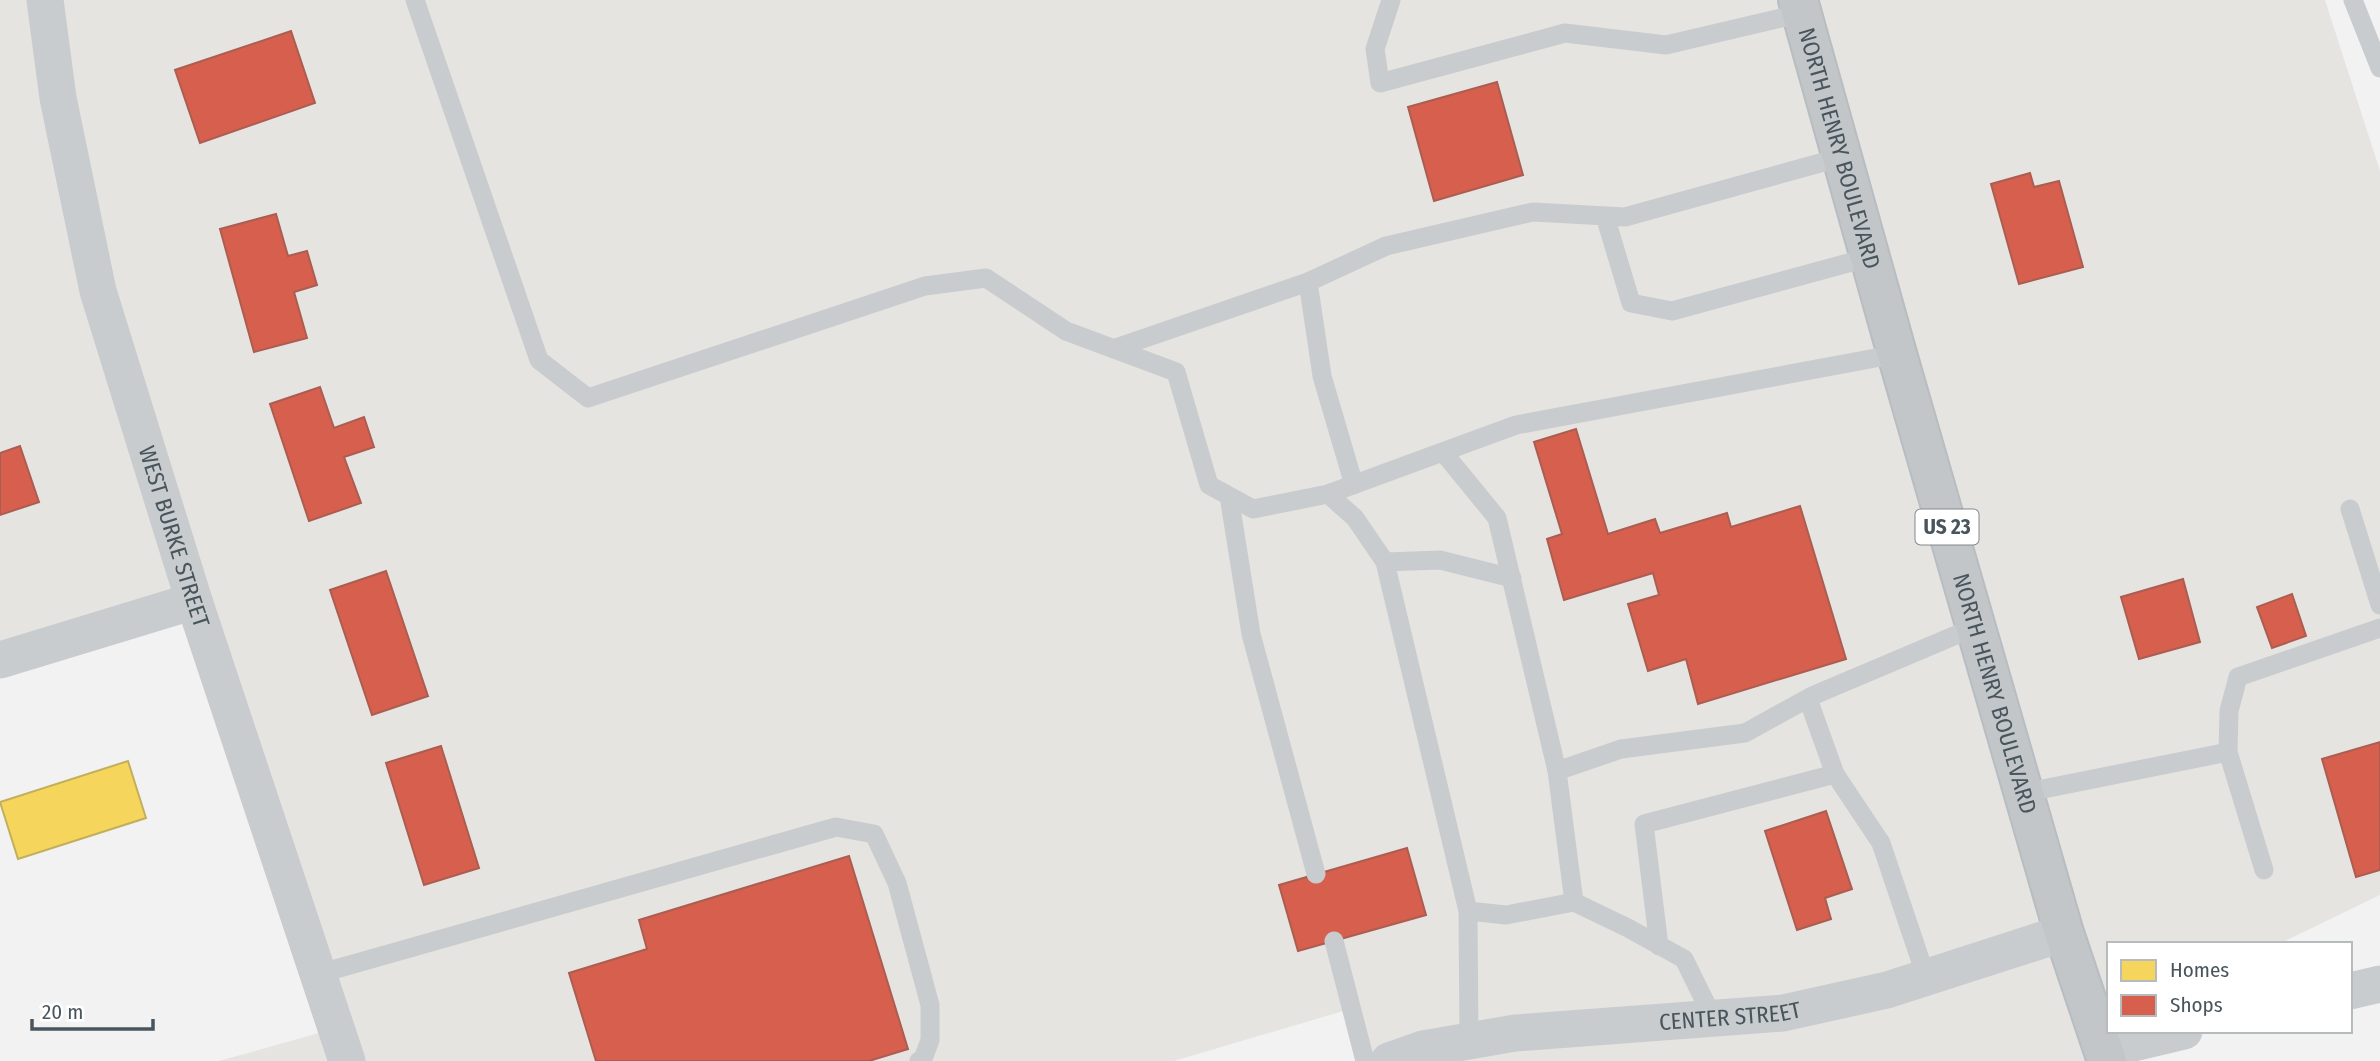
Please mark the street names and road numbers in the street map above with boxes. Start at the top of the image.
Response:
street label: NORTH HENRY BOULEVARD [1792,25,1886,272]
street label: WEST BURKE STREET [133,443,216,631]
road number: US 23 [1916,510,1979,544]
street label: NORTH HENRY BOULEVARD [1947,570,2043,817]
street label: CENTER STREET [1658,995,1804,1036]

